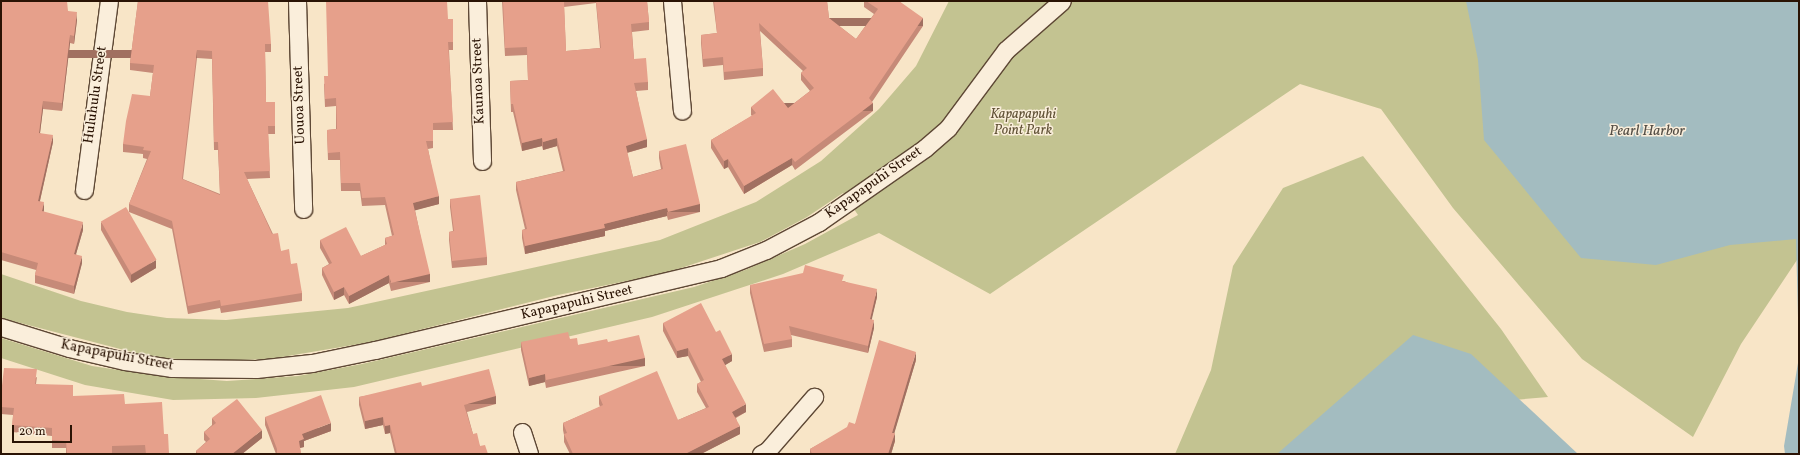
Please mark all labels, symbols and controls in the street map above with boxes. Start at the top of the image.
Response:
street label: Kaunoa Street [469,37,489,125]
street label: Huluhulu Street [81,45,111,145]
street label: Uouoa Street [290,65,310,145]
park label: Kapapapuhi Point Park [990,107,1056,140]
water label: Pearl Harbor [1609,123,1685,141]
street label: Kapapapuhi Street [822,143,926,223]
street label: Kapapapuhi Street [519,282,635,324]
street label: Kapapapuhi Street [59,337,175,375]
scale bar [14,417,74,443]
text: 20 m [19,424,46,440]

